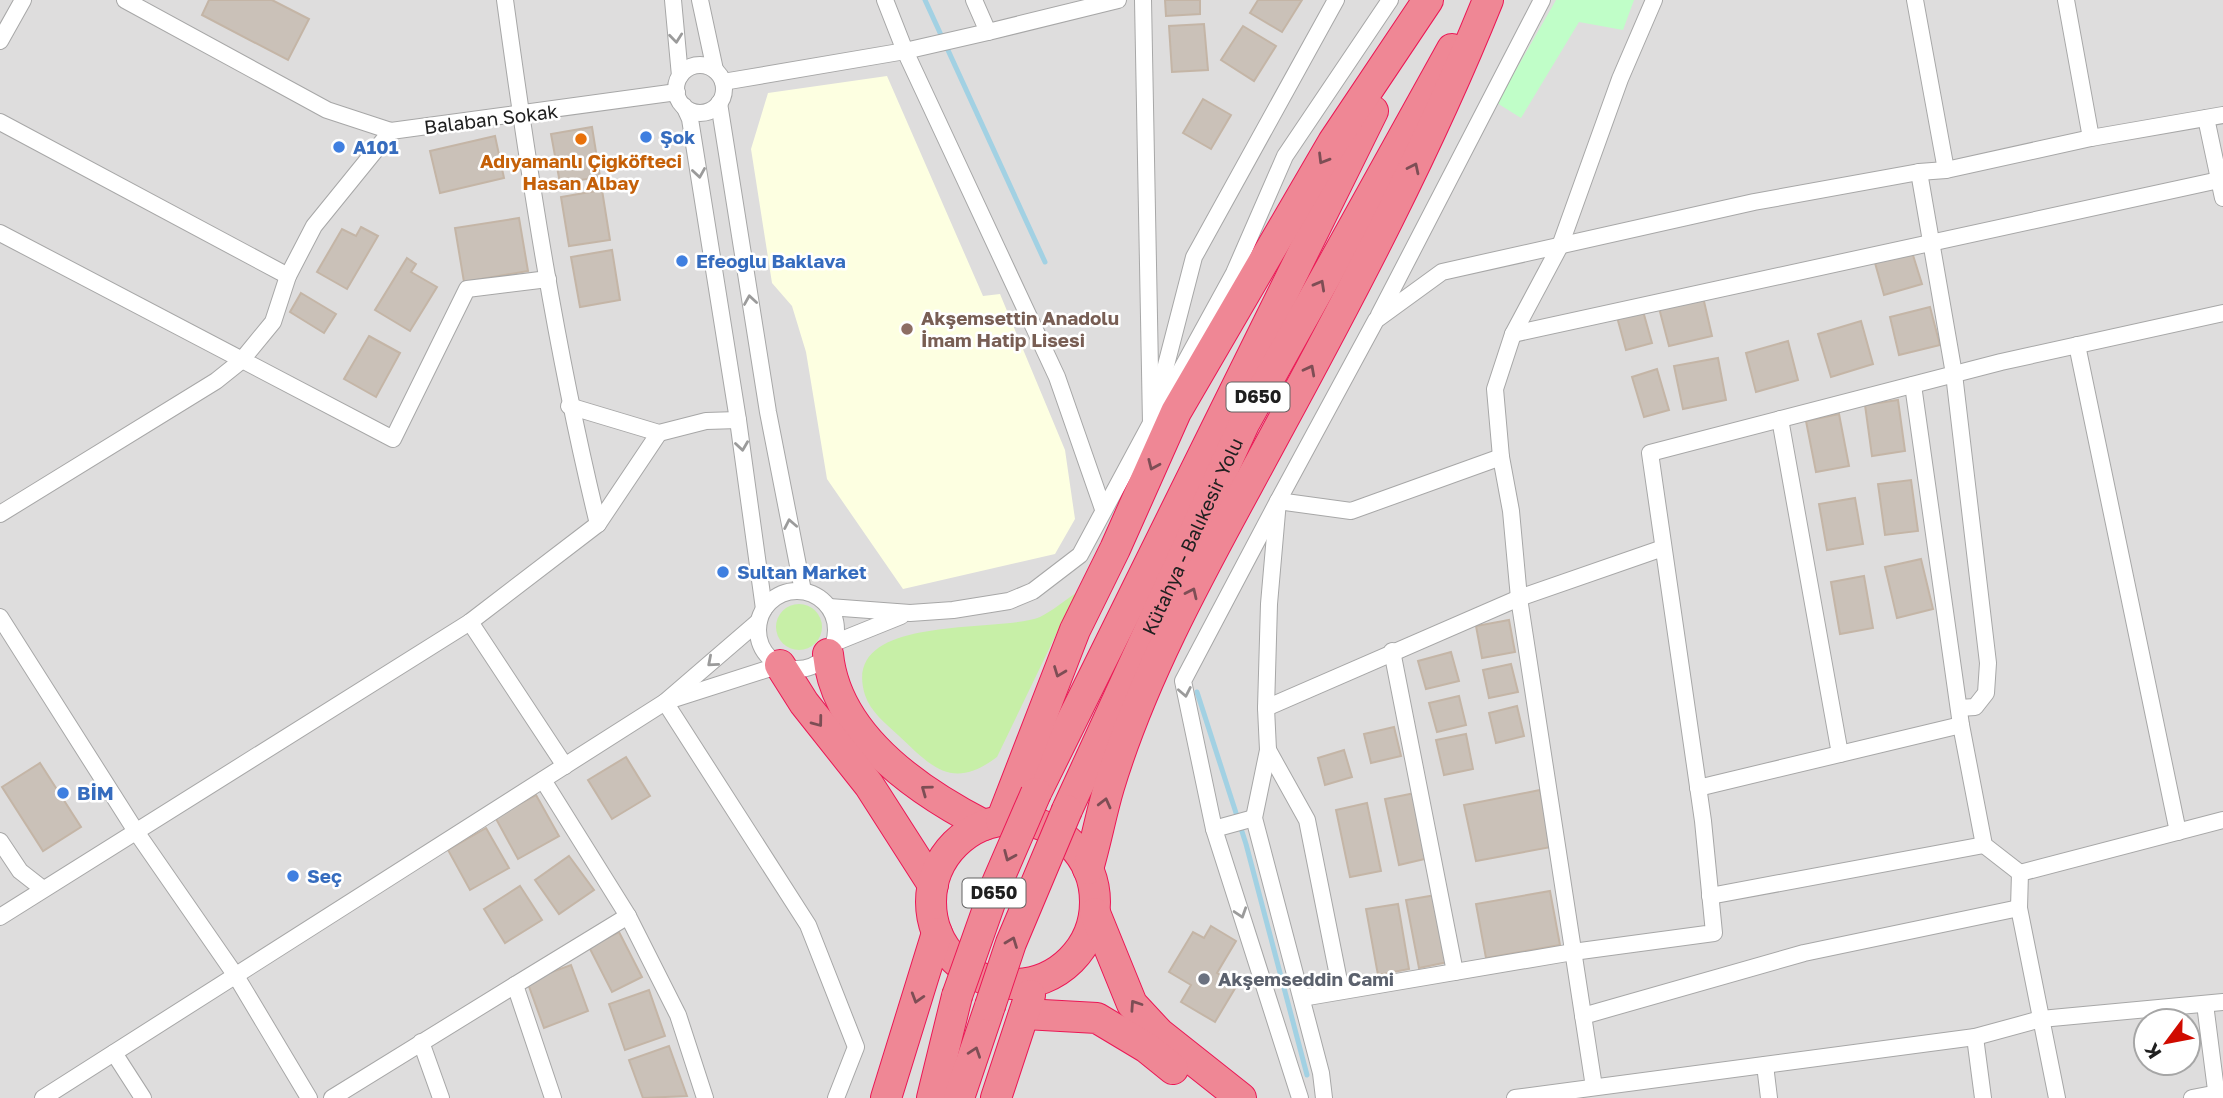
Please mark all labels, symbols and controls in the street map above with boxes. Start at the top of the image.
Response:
one-way arrow [669,32,684,44]
street label: Balaban Sokak [423,99,559,138]
place label: Şok [660,125,695,148]
marker: Şok [638,129,654,145]
marker: Adıyamanlı Çiğköfteci Hasan Albay [573,131,589,147]
place label: A101 [353,135,399,158]
marker: A101 [331,139,347,155]
place label: Adıyamanlı Çiğköfteci Hasan Albay [480,149,682,194]
one-way arrow [1318,151,1331,164]
one-way arrow [1406,163,1420,175]
one-way arrow [691,167,706,178]
place label: Efeoğlu Baklava [696,249,846,272]
marker: Efeoğlu Baklava [674,253,690,269]
one-way arrow [1311,280,1325,293]
one-way arrow [743,294,758,306]
place label: Akşemsettin Anadolu İmam Hatip Lisesi [921,306,1119,351]
marker: Akşemsettin Anadolu İmam Hatip Lisesi [899,321,915,337]
one-way arrow [1302,365,1315,377]
road number: D650 [1226,382,1290,412]
street label: Kütahya - Balıkesir Yolu [1137,434,1247,638]
one-way arrow [734,440,749,452]
one-way arrow [1147,457,1161,470]
one-way arrow [783,518,798,530]
place label: Sultan Market [737,560,867,583]
marker: Sultan Market [715,564,731,580]
one-way arrow [1184,588,1198,600]
one-way arrow [707,654,720,666]
one-way arrow [1053,665,1067,677]
one-way arrow [1177,686,1192,698]
one-way arrow [810,714,823,727]
place label: BİM [77,781,114,804]
marker: BİM [55,785,71,801]
one-way arrow [921,786,934,799]
one-way arrow [1097,797,1111,809]
one-way arrow [1003,848,1017,861]
place label: Seç [307,864,342,887]
marker: Seç [285,868,301,884]
road number: D650 [962,878,1026,908]
one-way arrow [1232,906,1247,918]
one-way arrow [1004,937,1018,949]
place label: Akşemseddin Cami [1218,967,1394,990]
marker: Akşemseddin Cami [1196,971,1212,987]
one-way arrow [911,992,925,1004]
one-way arrow [1131,1000,1143,1013]
north arrow [2132,1007,2202,1077]
text: K [2139,1039,2166,1063]
one-way arrow [966,1047,981,1059]

